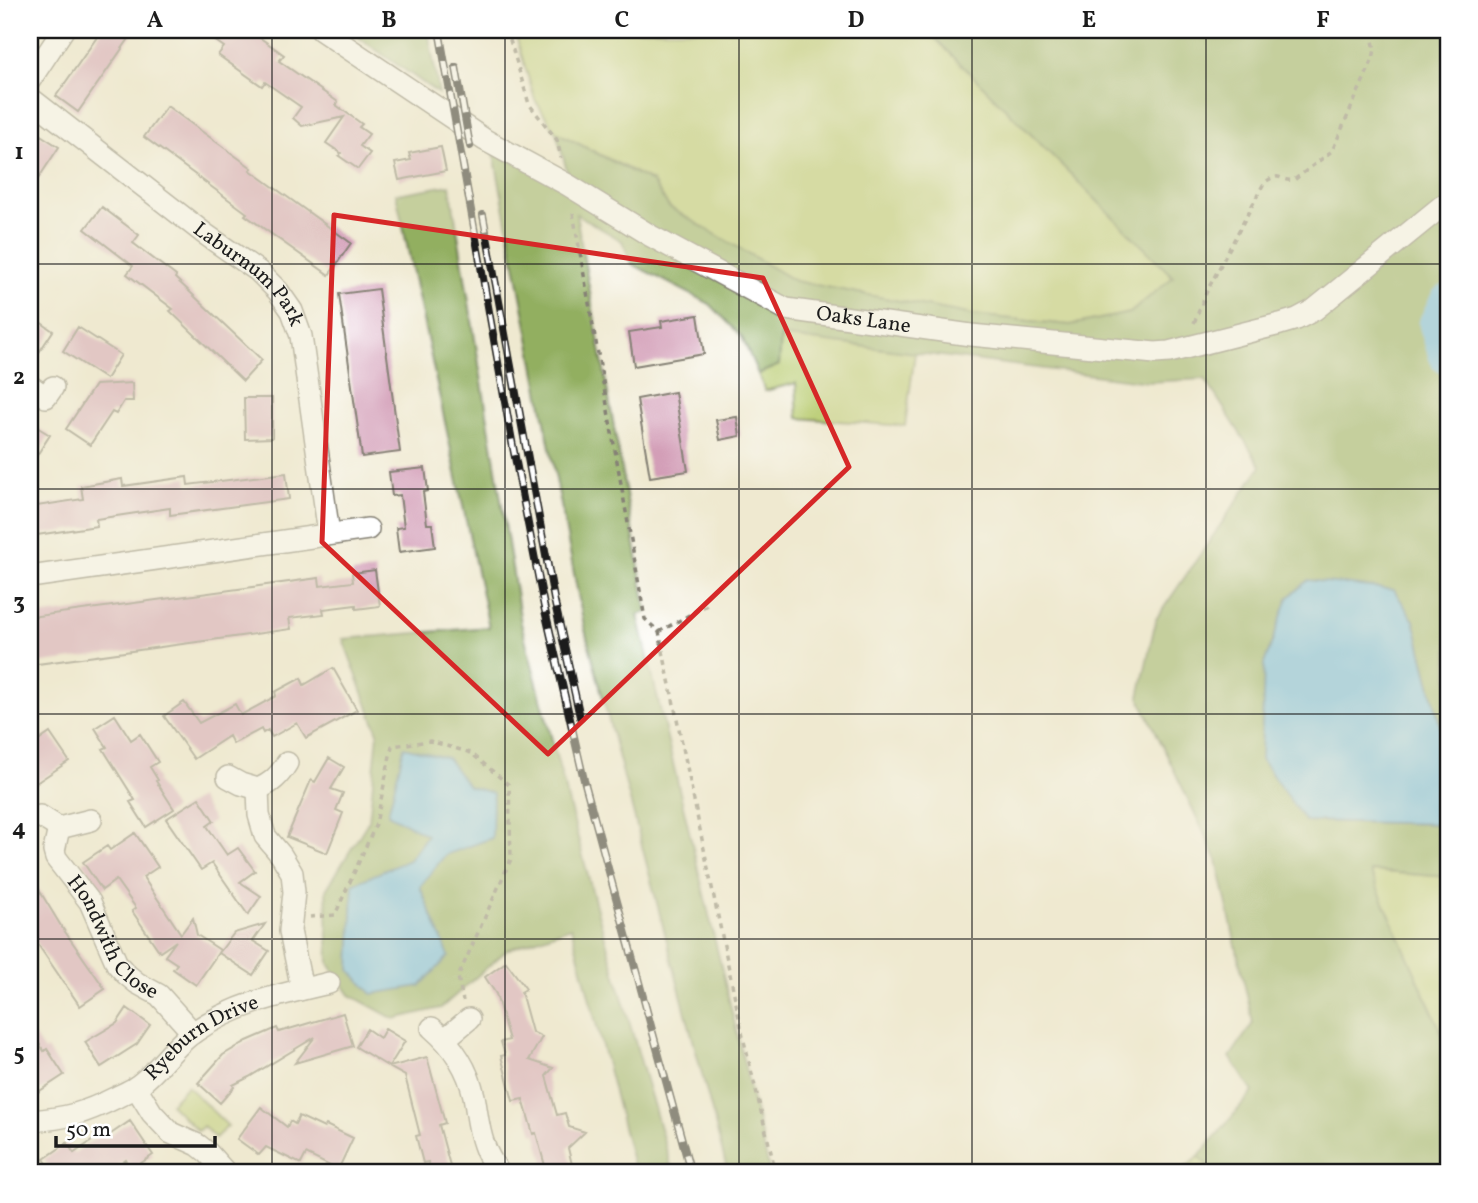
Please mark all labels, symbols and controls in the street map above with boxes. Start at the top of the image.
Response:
text: A [147,5,163,37]
text: B [381,5,397,37]
text: C [615,5,629,37]
text: D [848,5,865,37]
text: E [1082,5,1096,37]
text: F [1316,5,1330,37]
text: 1 [14,137,24,169]
street label: Laburnum Park [187,215,311,331]
street label: Oaks Lane [814,299,913,341]
text: 2 [13,362,25,394]
text: 3 [13,587,25,619]
text: 4 [12,813,26,845]
street label: Hondwith Close [60,869,164,1006]
street label: Ryeburn Drive [138,988,262,1087]
text: 5 [13,1038,25,1070]
scale bar [56,1105,215,1149]
text: 50 m [66,1116,111,1145]

